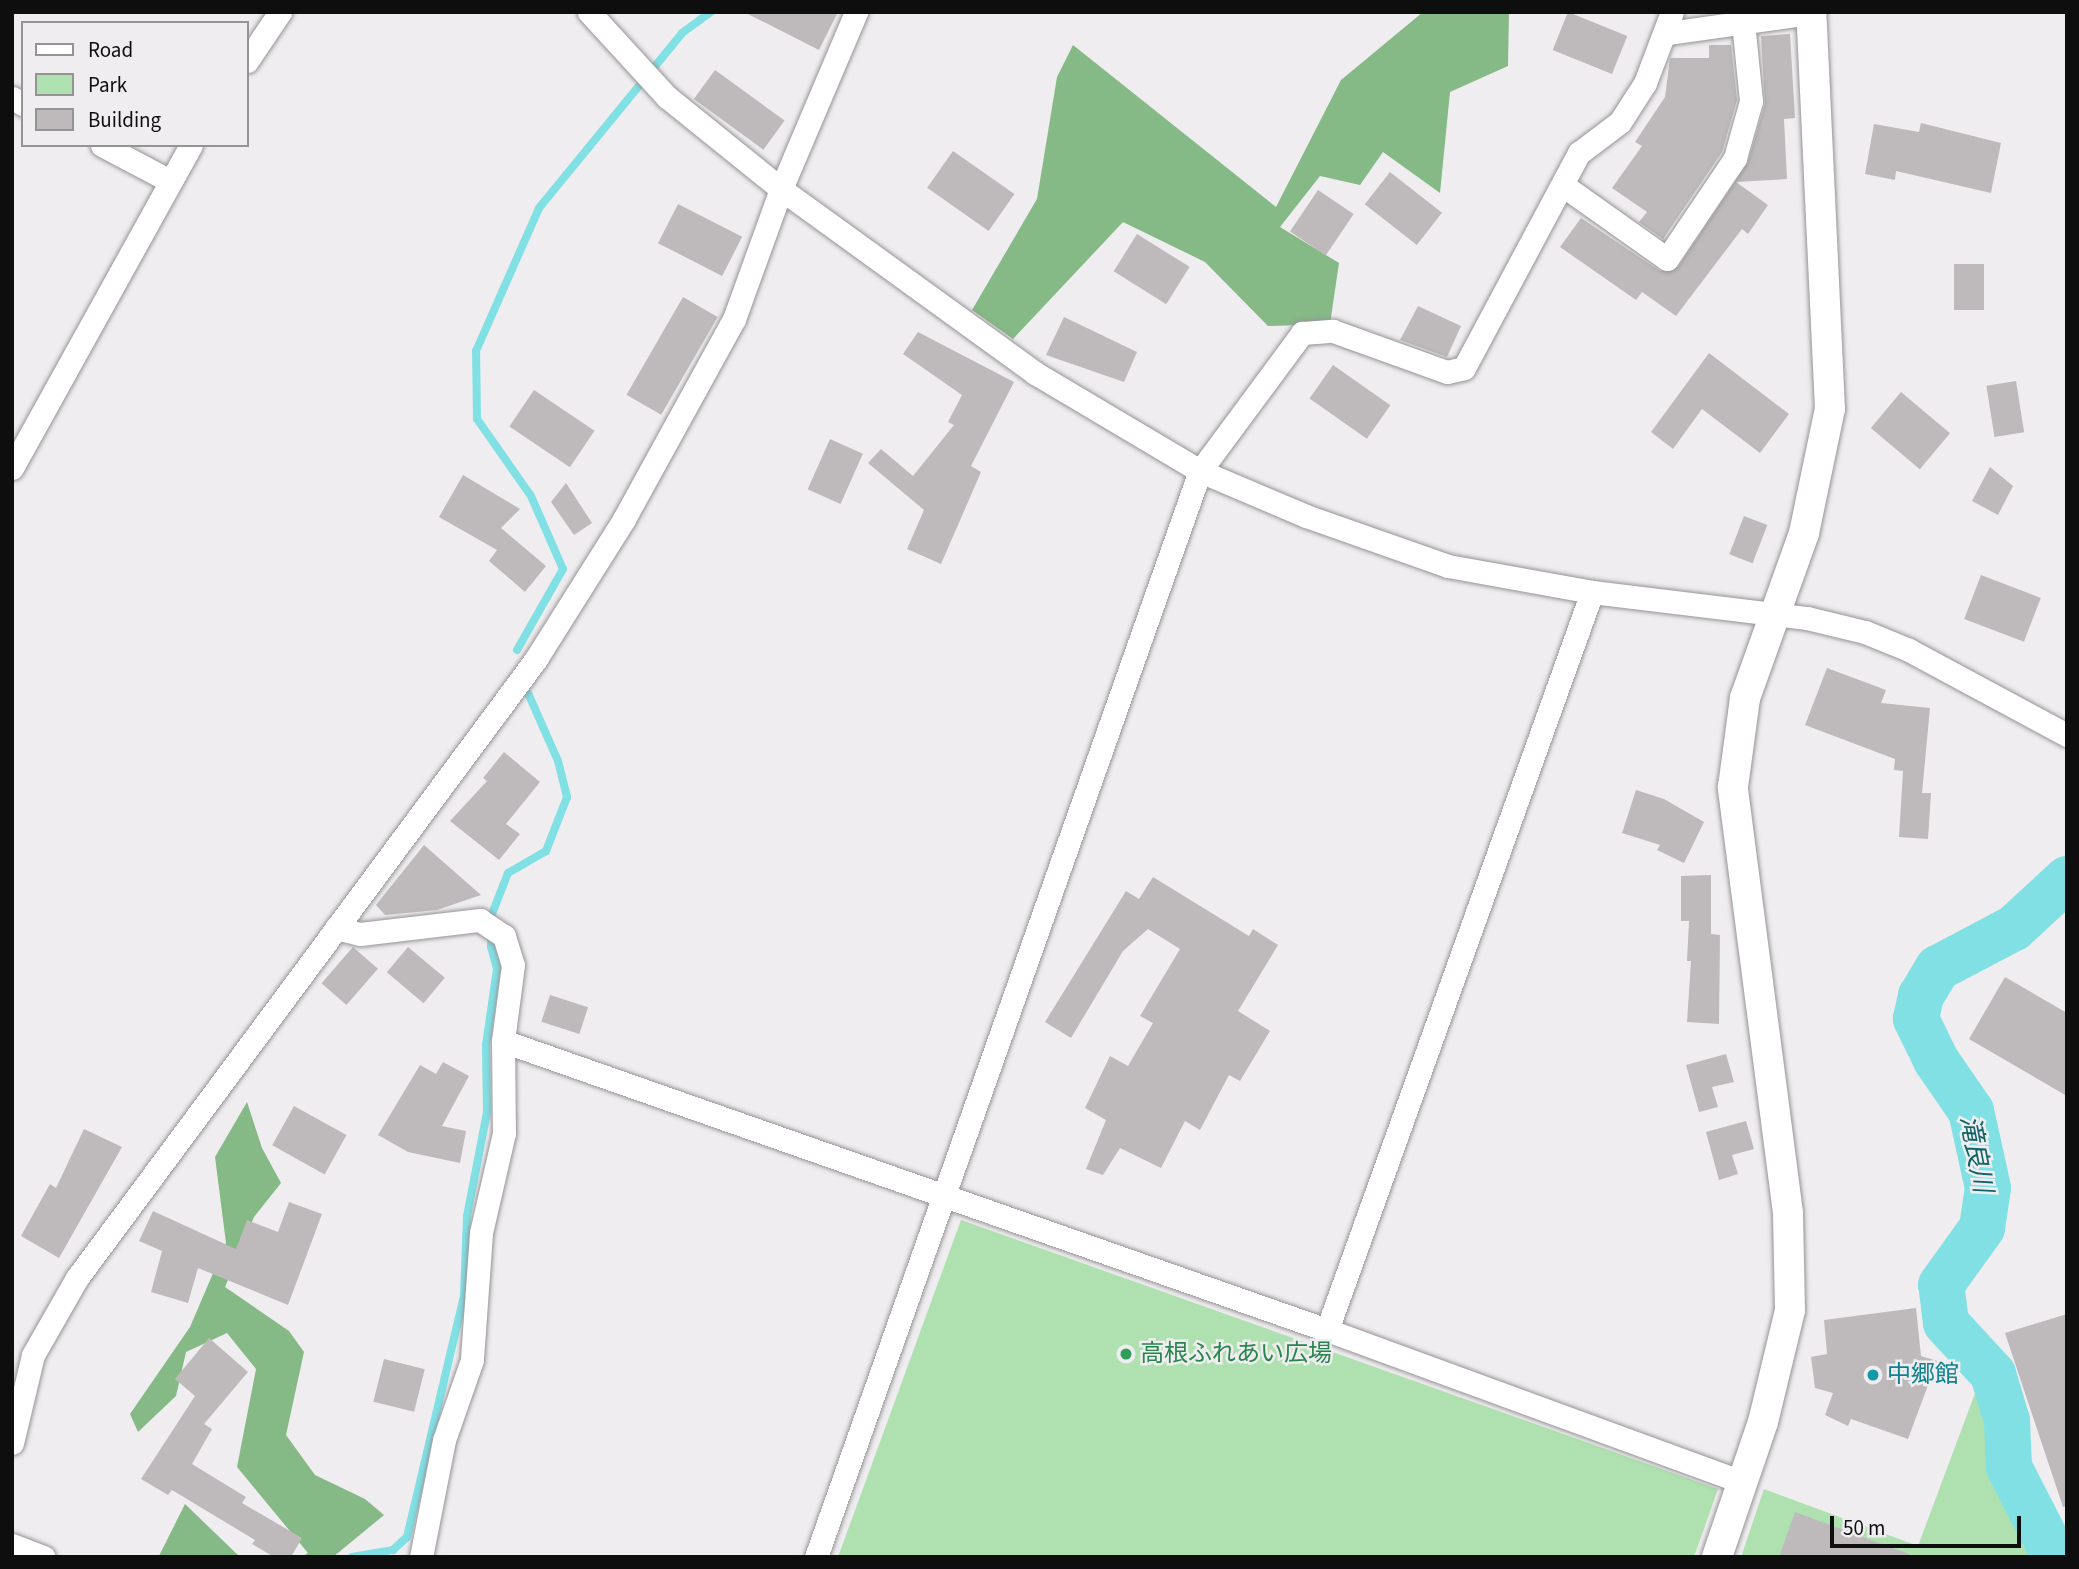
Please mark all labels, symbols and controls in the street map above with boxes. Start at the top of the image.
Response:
legend [21,21,248,147]
text: Road [88,35,133,65]
text: Park [88,70,127,100]
text: Building [88,105,161,135]
water label: 滝良川 [1953,1113,1999,1195]
place label: 高根ふれあい広場 [1140,1340,1332,1368]
marker: 高根ふれあい広場 [1118,1346,1134,1362]
place label: 中郷館 [1887,1361,1959,1389]
marker: 中郷館 [1865,1367,1881,1383]
scale bar [1834,1502,2025,1546]
text: 50 m [1843,1513,1885,1543]

